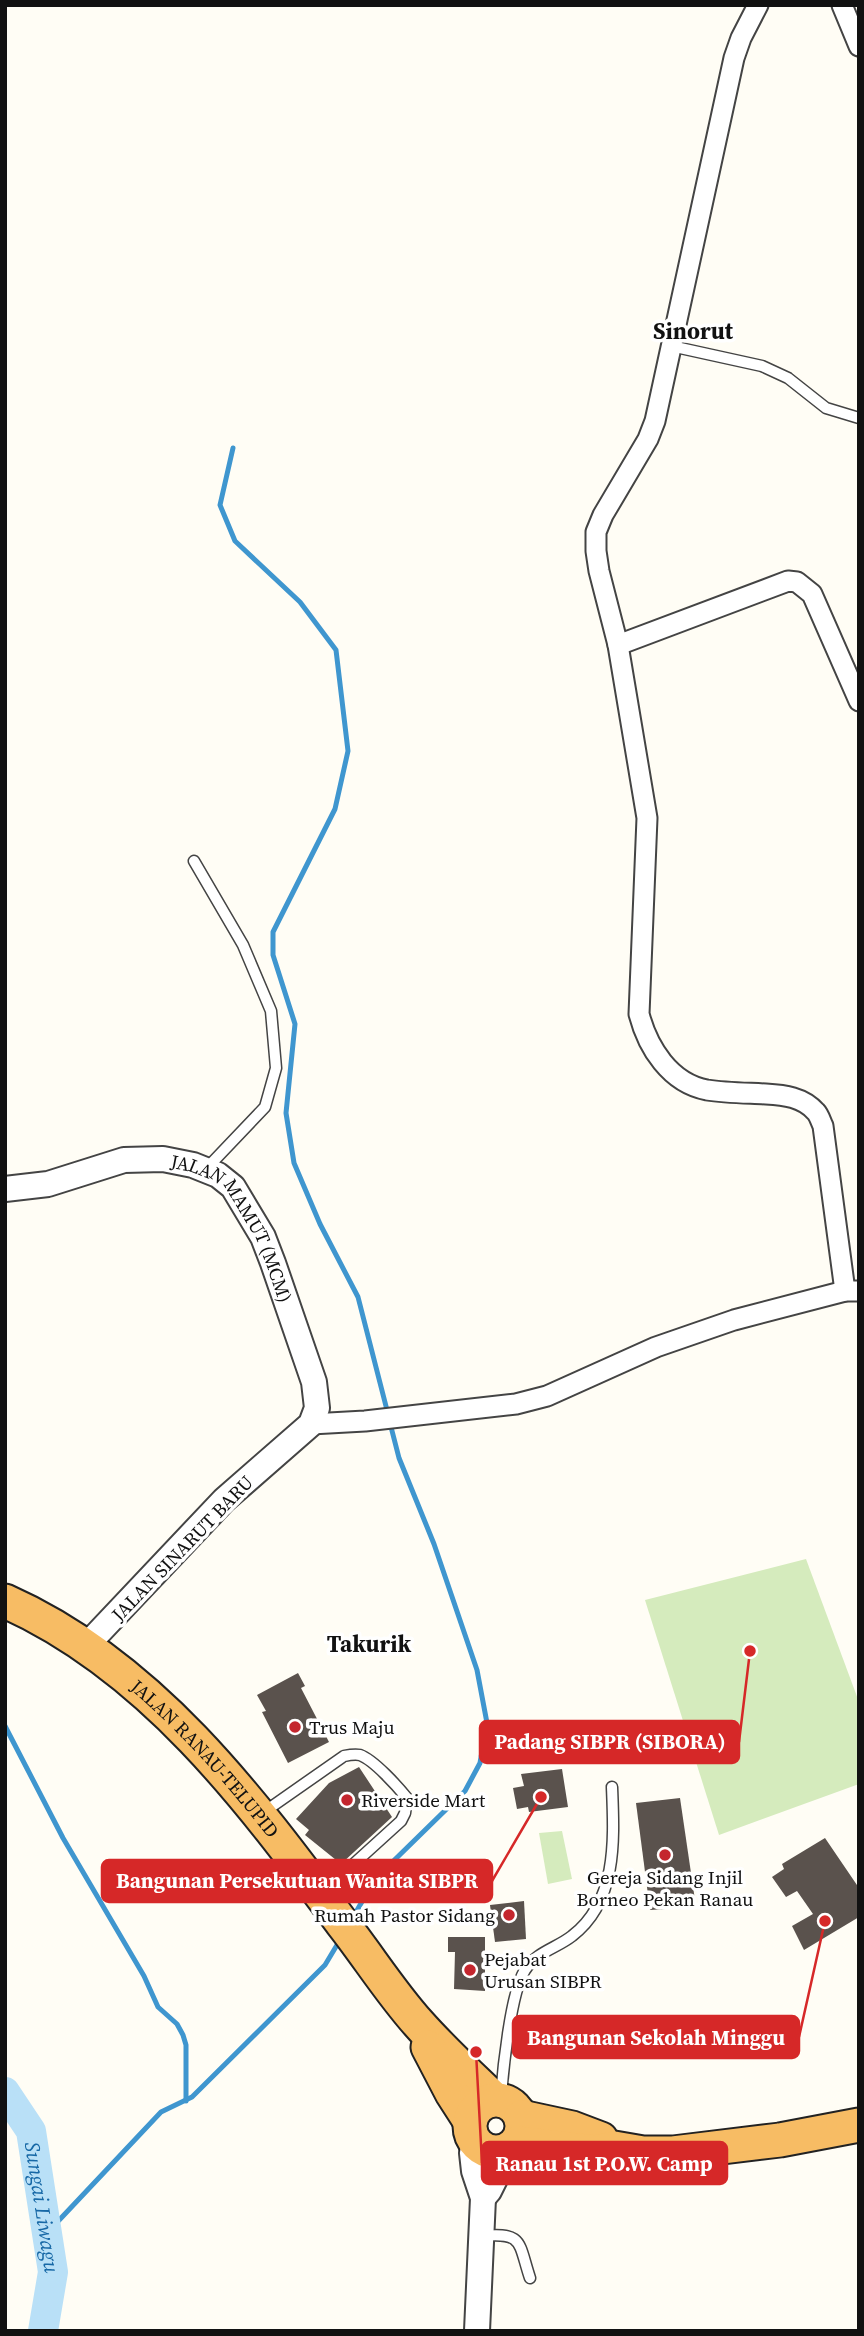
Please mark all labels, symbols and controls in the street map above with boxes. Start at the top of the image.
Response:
district label: Sinorut [653,315,734,347]
street label: JALAN MAMUT (MCM) [168,1148,299,1306]
street label: JALAN SINARUT BARU [105,1469,259,1627]
district label: Takurik [327,1628,411,1660]
street label: JALAN RANAU-TELUPID [125,1673,285,1843]
place label: Trus Maju [309,1714,394,1740]
marker: Trus Maju [287,1719,303,1735]
callout: Padang SIBPR (SIBORA) [480,1721,739,1763]
text: Padang SIBPR (SIBORA) [494,1727,726,1756]
place label: Riverside Mart [361,1787,486,1813]
marker: Riverside Mart [339,1792,355,1808]
marker: Gereja Sidang Injil Borneo Pekan Ranau [657,1847,673,1863]
callout: Bangunan Persekutuan Wanita SIBPR [102,1860,492,1902]
place label: Gereja Sidang Injil Borneo Pekan Ranau [577,1864,753,1912]
text: Bangunan Persekutuan Wanita SIBPR [116,1866,479,1895]
place label: Rumah Pastor Sidang [314,1902,495,1928]
marker: Rumah Pastor Sidang [501,1907,517,1923]
place label: Pejabat Urusan SIBPR [484,1946,602,1994]
marker: Pejabat Urusan SIBPR [462,1962,478,1978]
callout: Bangunan Sekolah Minggu [513,2016,799,2058]
text: Bangunan Sekolah Minggu [527,2023,785,2052]
water label: Sungai Liwagu [18,2140,67,2275]
callout: Ranau 1st P.O.W. Camp [482,2142,727,2184]
text: Ranau 1st P.O.W. Camp [495,2149,713,2178]

